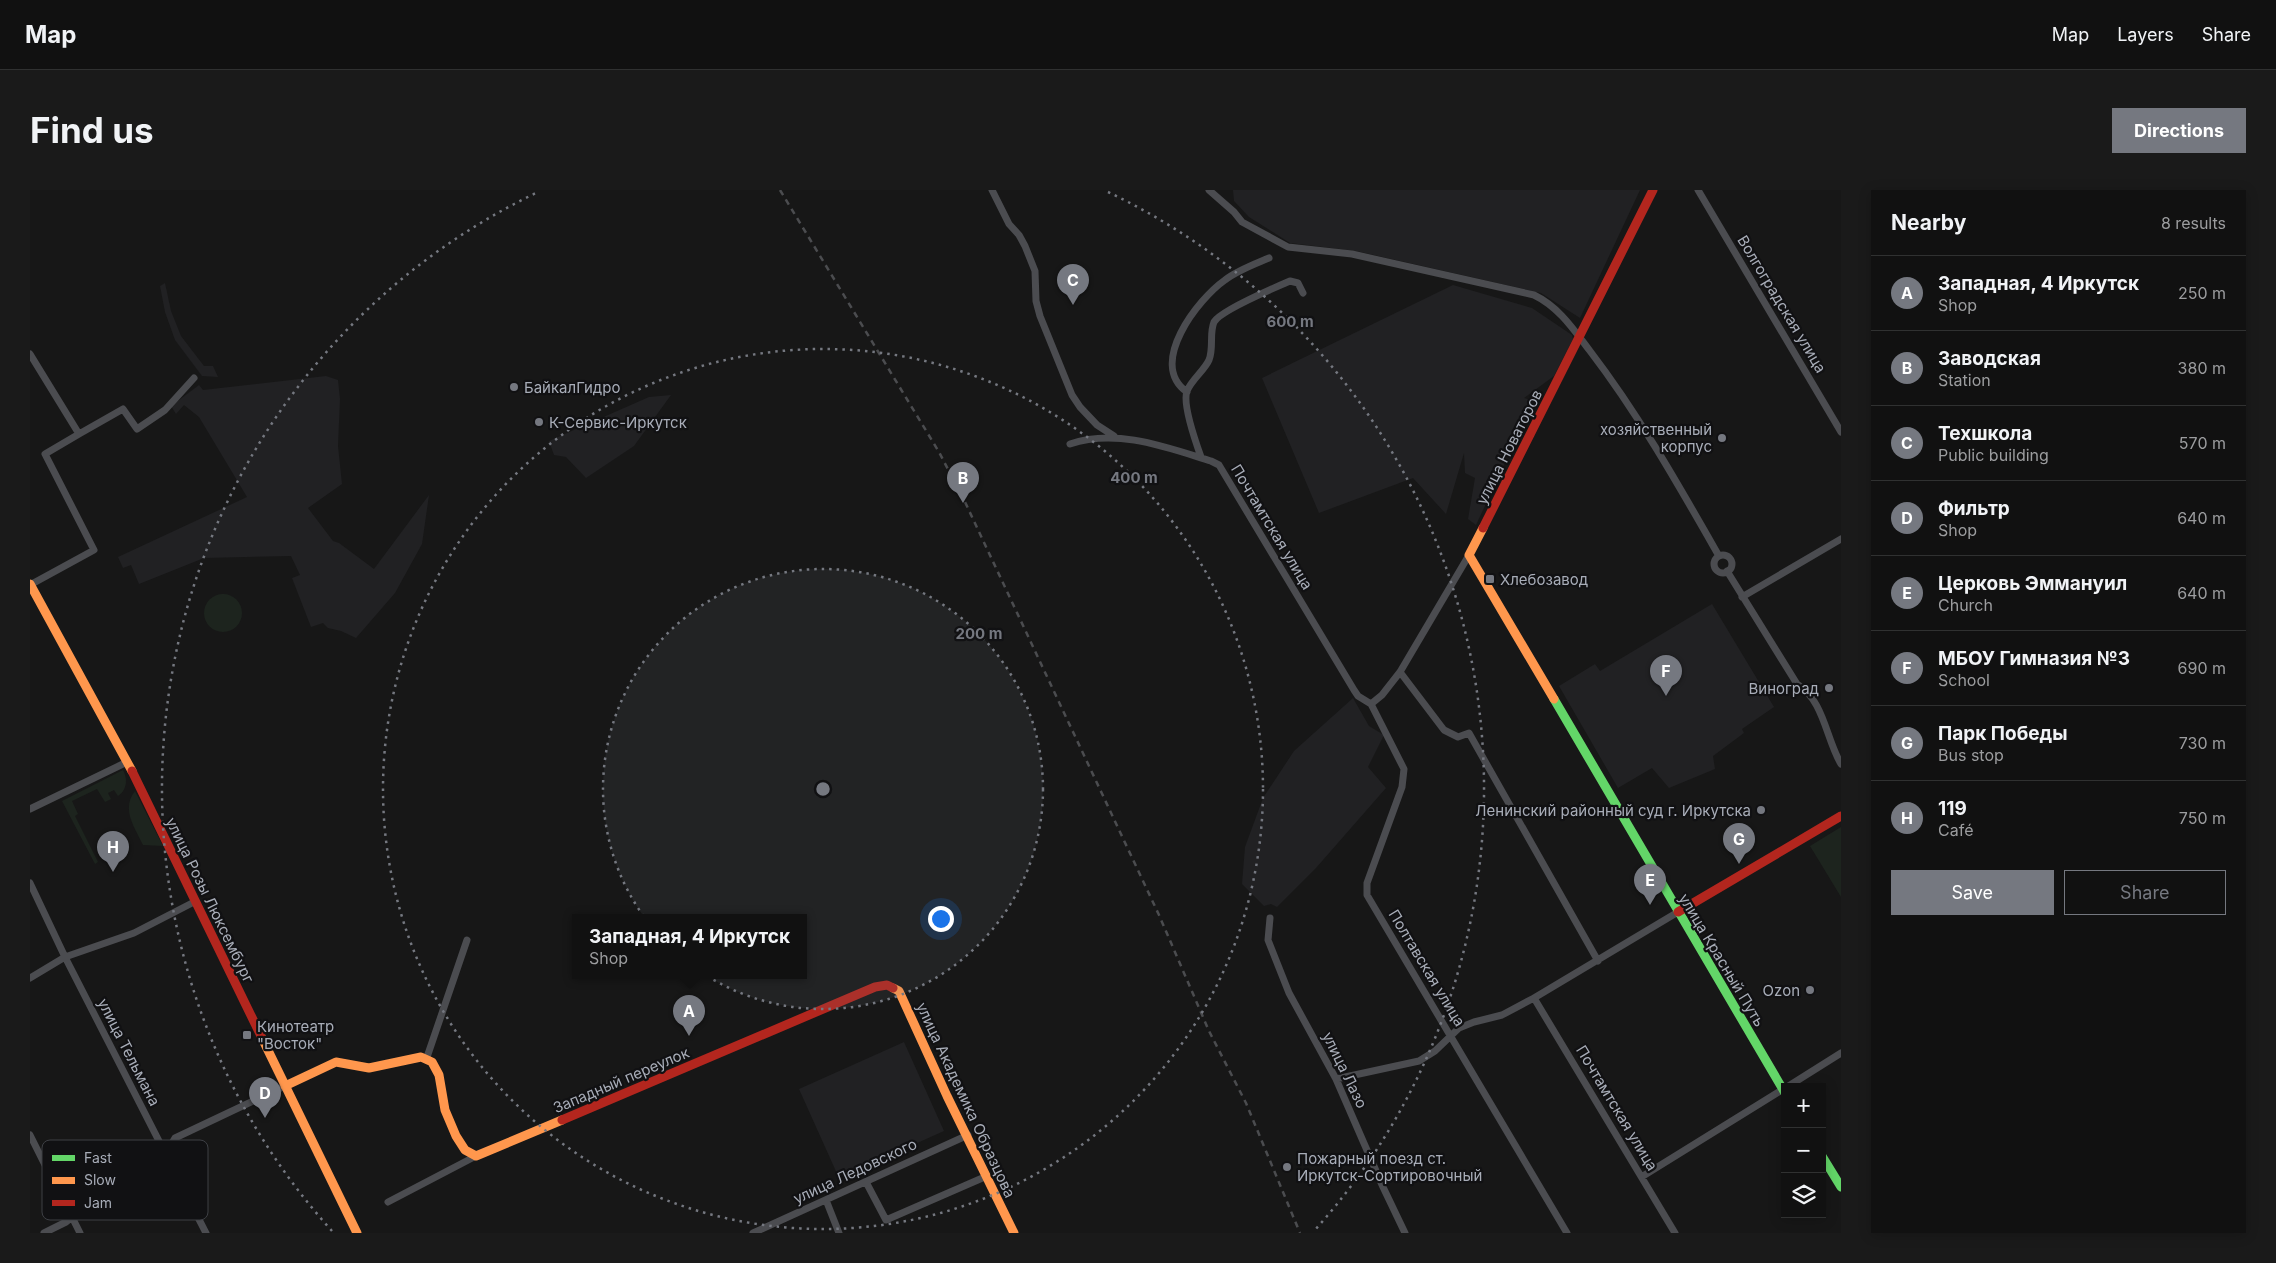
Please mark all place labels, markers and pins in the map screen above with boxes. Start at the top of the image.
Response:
pin: C [1057,264,1089,305]
place label: БайкалГидро [524,378,620,397]
marker: БайкалГидро [508,381,520,393]
place label: К-Сервис-Иркутск [549,413,687,432]
marker: К-Сервис-Иркутск [533,416,545,428]
place label: хозяйственный корпус [1600,420,1712,456]
marker: хозяйственный корпус [1716,432,1728,444]
pin: B [947,462,979,503]
place label: Хлебозавод [1500,570,1588,589]
marker: Хлебозавод [1484,573,1496,585]
pin: F [1650,655,1682,696]
place label: Виноград [1749,679,1819,698]
marker: Виноград [1823,682,1835,694]
centre of rings [814,780,832,798]
place label: Ленинский районный суд г. Иркутска [1475,801,1751,820]
marker: Ленинский районный суд г. Иркутска [1755,804,1767,816]
pin: G [1723,823,1755,864]
pin: H [97,831,129,872]
pin: E [1634,864,1666,905]
place label: Ozon [1763,981,1800,1000]
marker: Ozon [1804,984,1816,996]
pin: A [673,995,705,1036]
place label: Кинотеатр "Восток" [257,1017,334,1053]
marker: Кинотеатр "Восток" [241,1029,253,1041]
pin: D [249,1077,281,1118]
place label: Пожарный поезд ст. Иркутск-Сортировочный [1297,1149,1482,1185]
marker: Пожарный поезд ст. Иркутск-Сортировочный [1281,1161,1293,1173]

